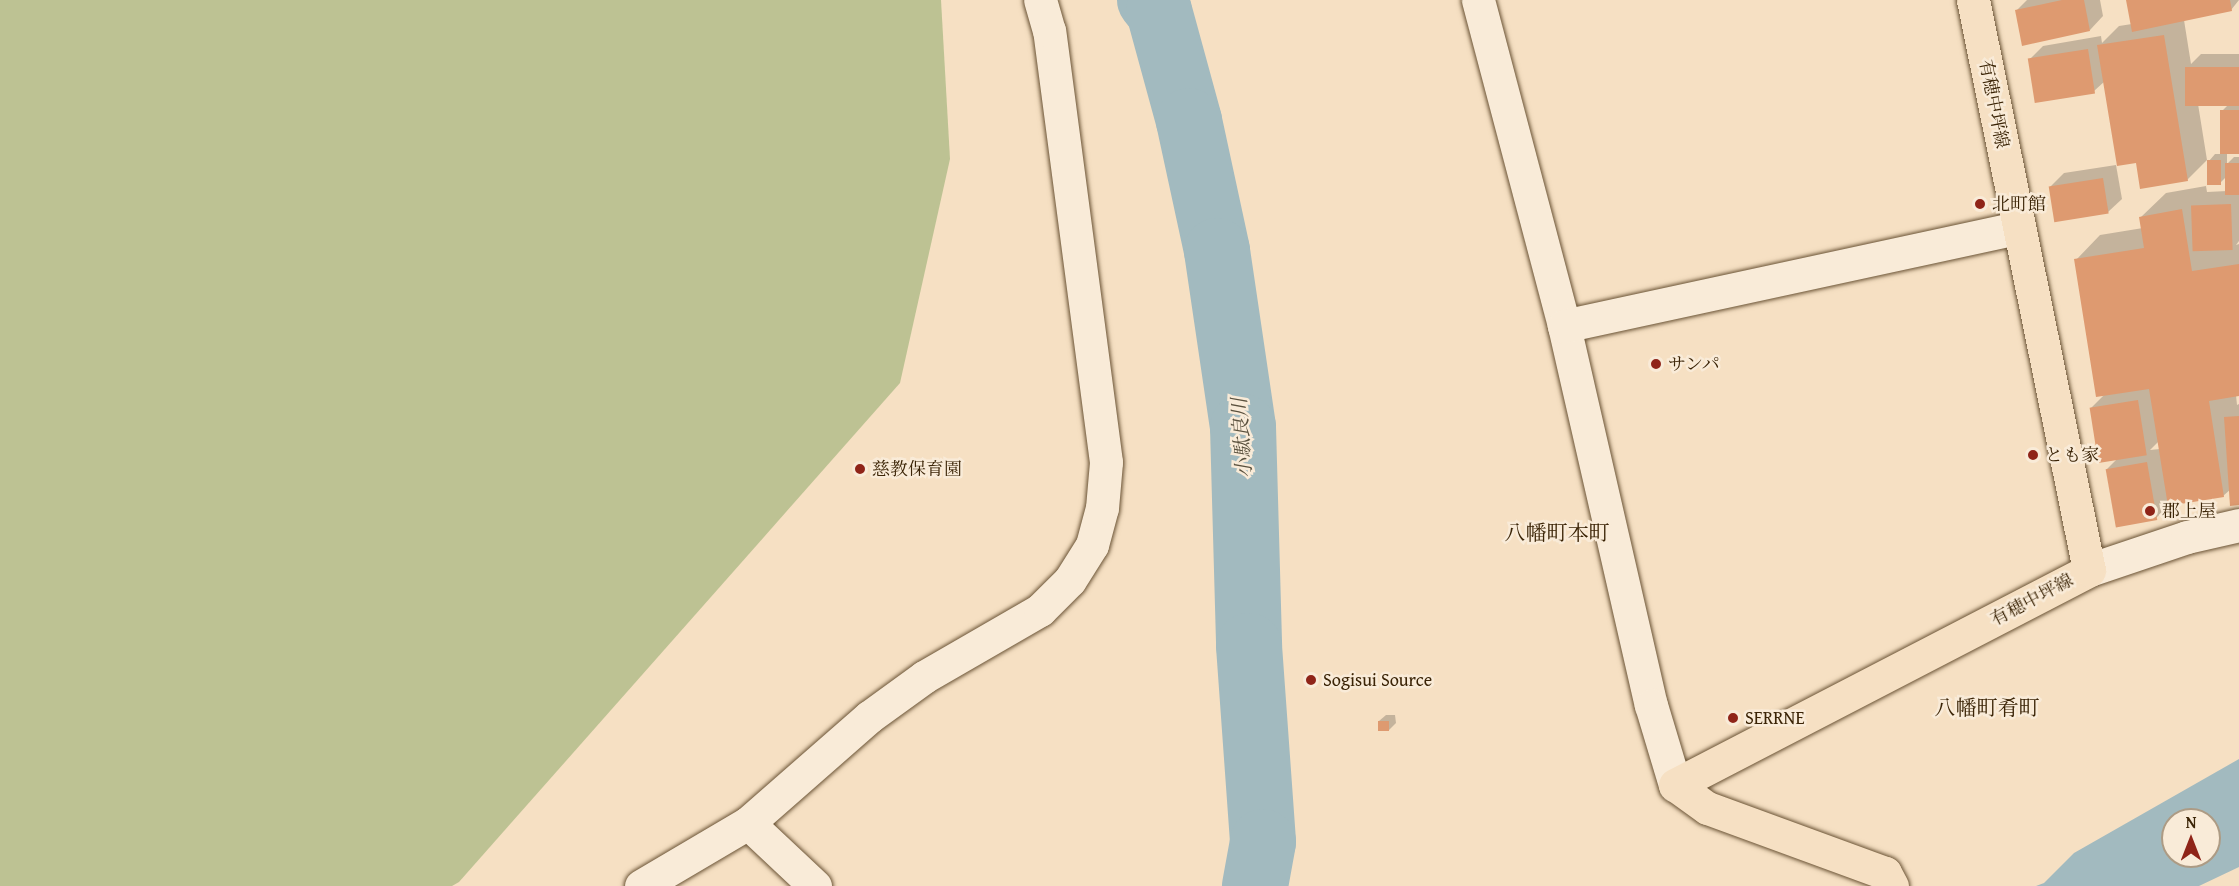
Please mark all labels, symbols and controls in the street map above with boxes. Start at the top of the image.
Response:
street label: 有穂中坪線 [1975,58,2013,150]
place label: 北町館 [1992,193,2046,215]
marker: 北町館 [1973,197,1987,211]
place label: サンパ [1668,353,1722,375]
marker: サンパ [1649,357,1663,371]
water label: 小駄良川 [1226,397,1256,479]
place label: とも家 [2045,444,2099,466]
marker: とも家 [2026,448,2040,462]
place label: 慈教保育園 [872,458,962,480]
marker: 慈教保育園 [853,462,867,476]
place label: 郡上屋 [2162,500,2216,522]
marker: 郡上屋 [2143,504,2157,518]
district label: 八幡町本町 [1505,520,1609,546]
street label: 有穂中坪線 [1987,569,2077,631]
place label: Sogisui Source [1323,669,1432,691]
marker: Sogisui Source [1304,673,1318,687]
district label: 八幡町肴町 [1935,695,2039,721]
place label: SERRNE [1745,707,1804,729]
marker: SERRNE [1726,711,1740,725]
north arrow [2161,808,2221,868]
text: N [2186,810,2196,834]

